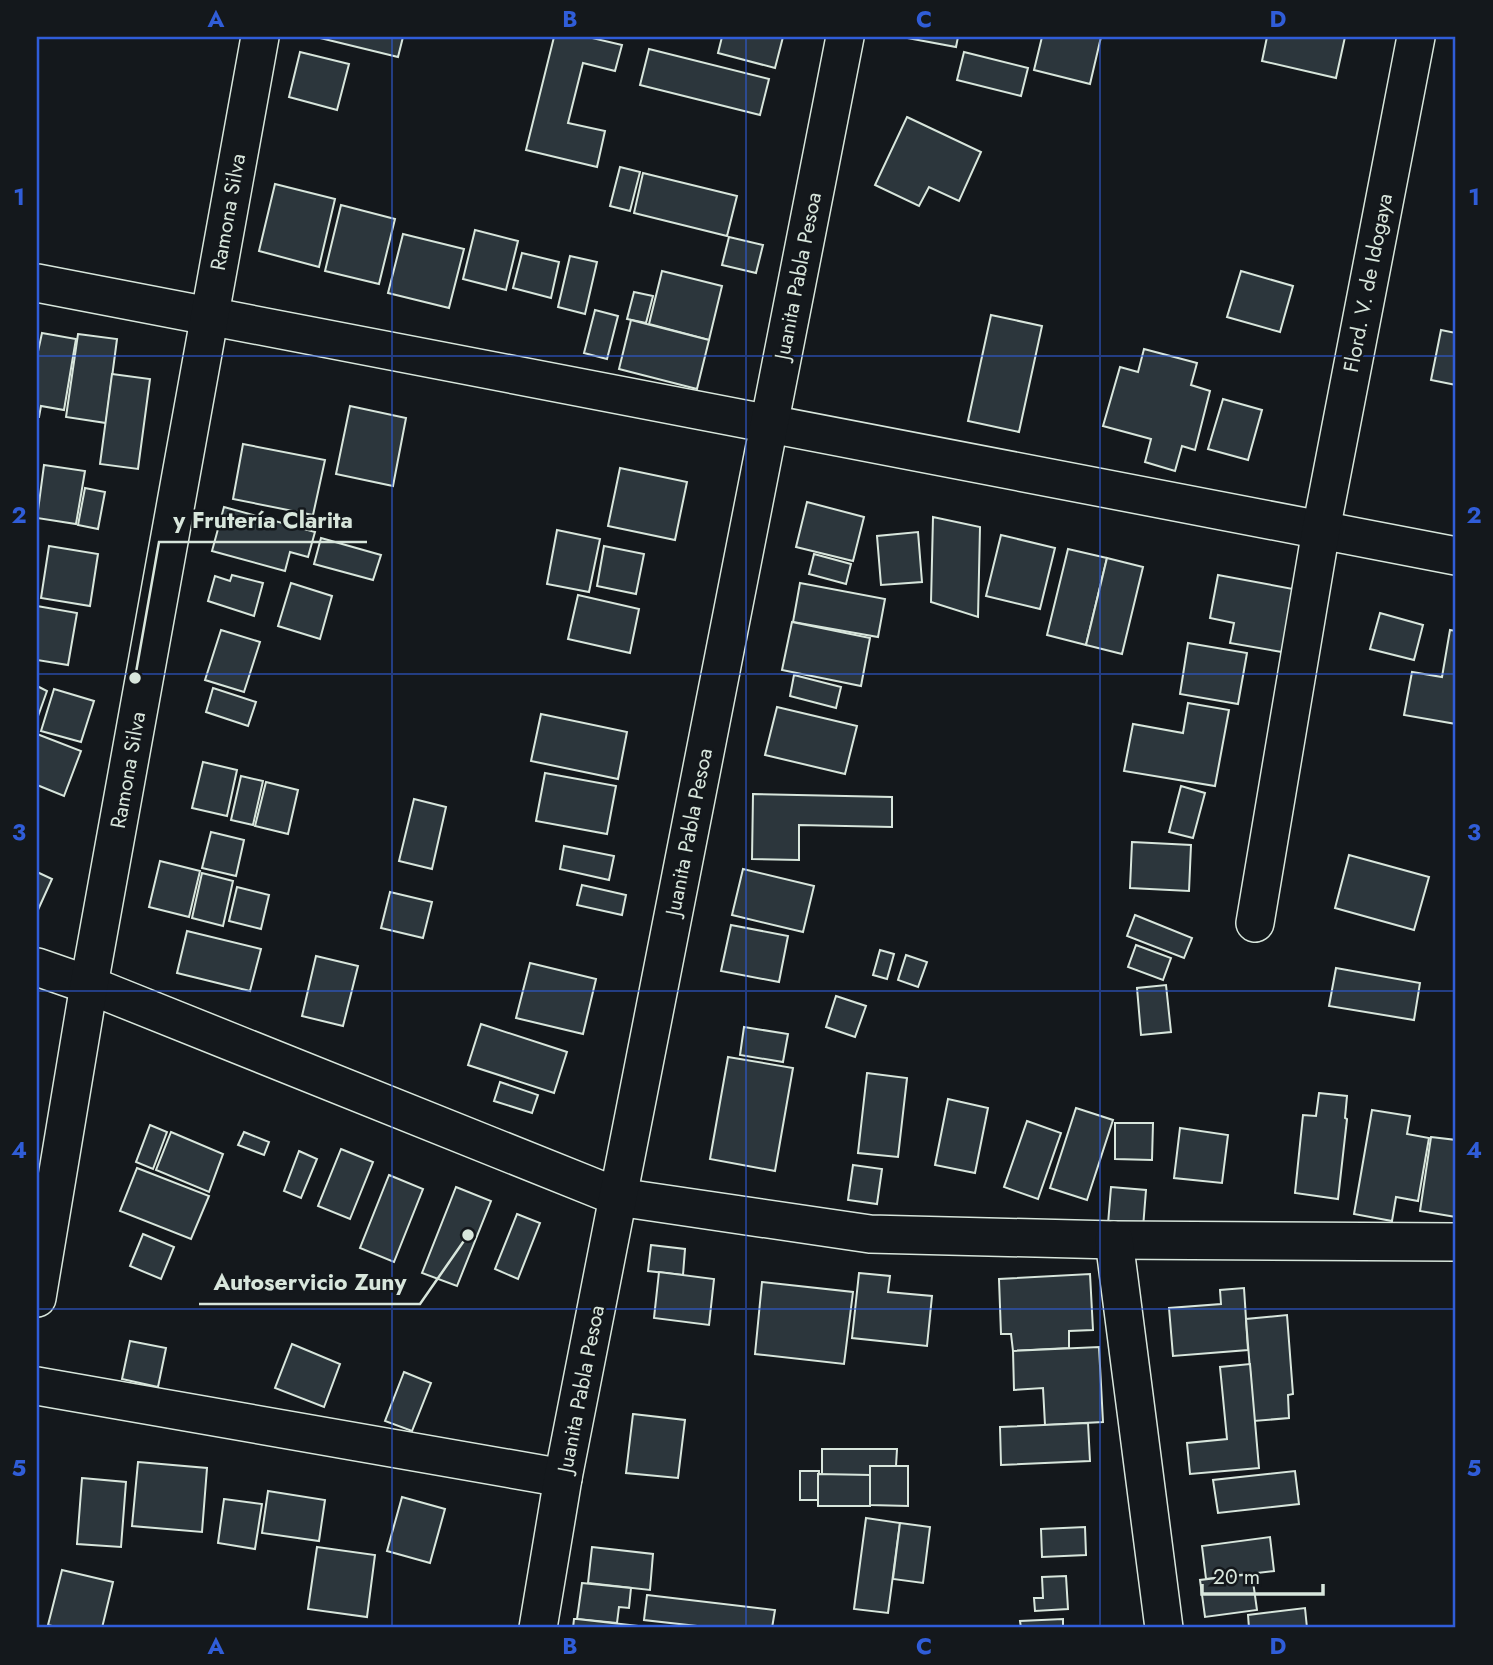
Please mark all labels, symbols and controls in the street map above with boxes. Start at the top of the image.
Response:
text: A [207,2,225,36]
text: B [562,2,578,36]
text: C [916,2,932,36]
text: D [1270,2,1287,36]
street label: Ramona Silva [203,151,253,273]
text: 1 [13,180,25,214]
text: 1 [1468,180,1480,214]
street label: Juanita Pabla Pesoa [766,190,829,365]
street label: Flord. V. de Idogaya [1336,191,1400,375]
text: 2 [11,498,27,532]
callout: y Frutería Clarita [159,498,367,542]
text: 2 [1466,498,1482,532]
text: y Frutería Clarita [172,503,353,537]
street label: Ramona Silva [103,709,153,831]
street label: Juanita Pabla Pesoa [657,746,720,921]
text: 3 [12,815,26,849]
text: 3 [1467,815,1481,849]
text: 4 [11,1133,27,1167]
text: 4 [1466,1133,1482,1167]
callout: Autoservicio Zuny [199,1260,420,1304]
text: Autoservicio Zuny [213,1265,407,1299]
street label: Juanita Pabla Pesoa [549,1303,612,1478]
text: 5 [12,1451,26,1485]
text: 5 [1467,1451,1481,1485]
scale bar [1202,1553,1323,1597]
text: 20 m [1213,1562,1260,1592]
text: A [207,1629,225,1663]
text: B [562,1629,578,1663]
text: C [916,1629,932,1663]
text: D [1270,1629,1287,1663]

